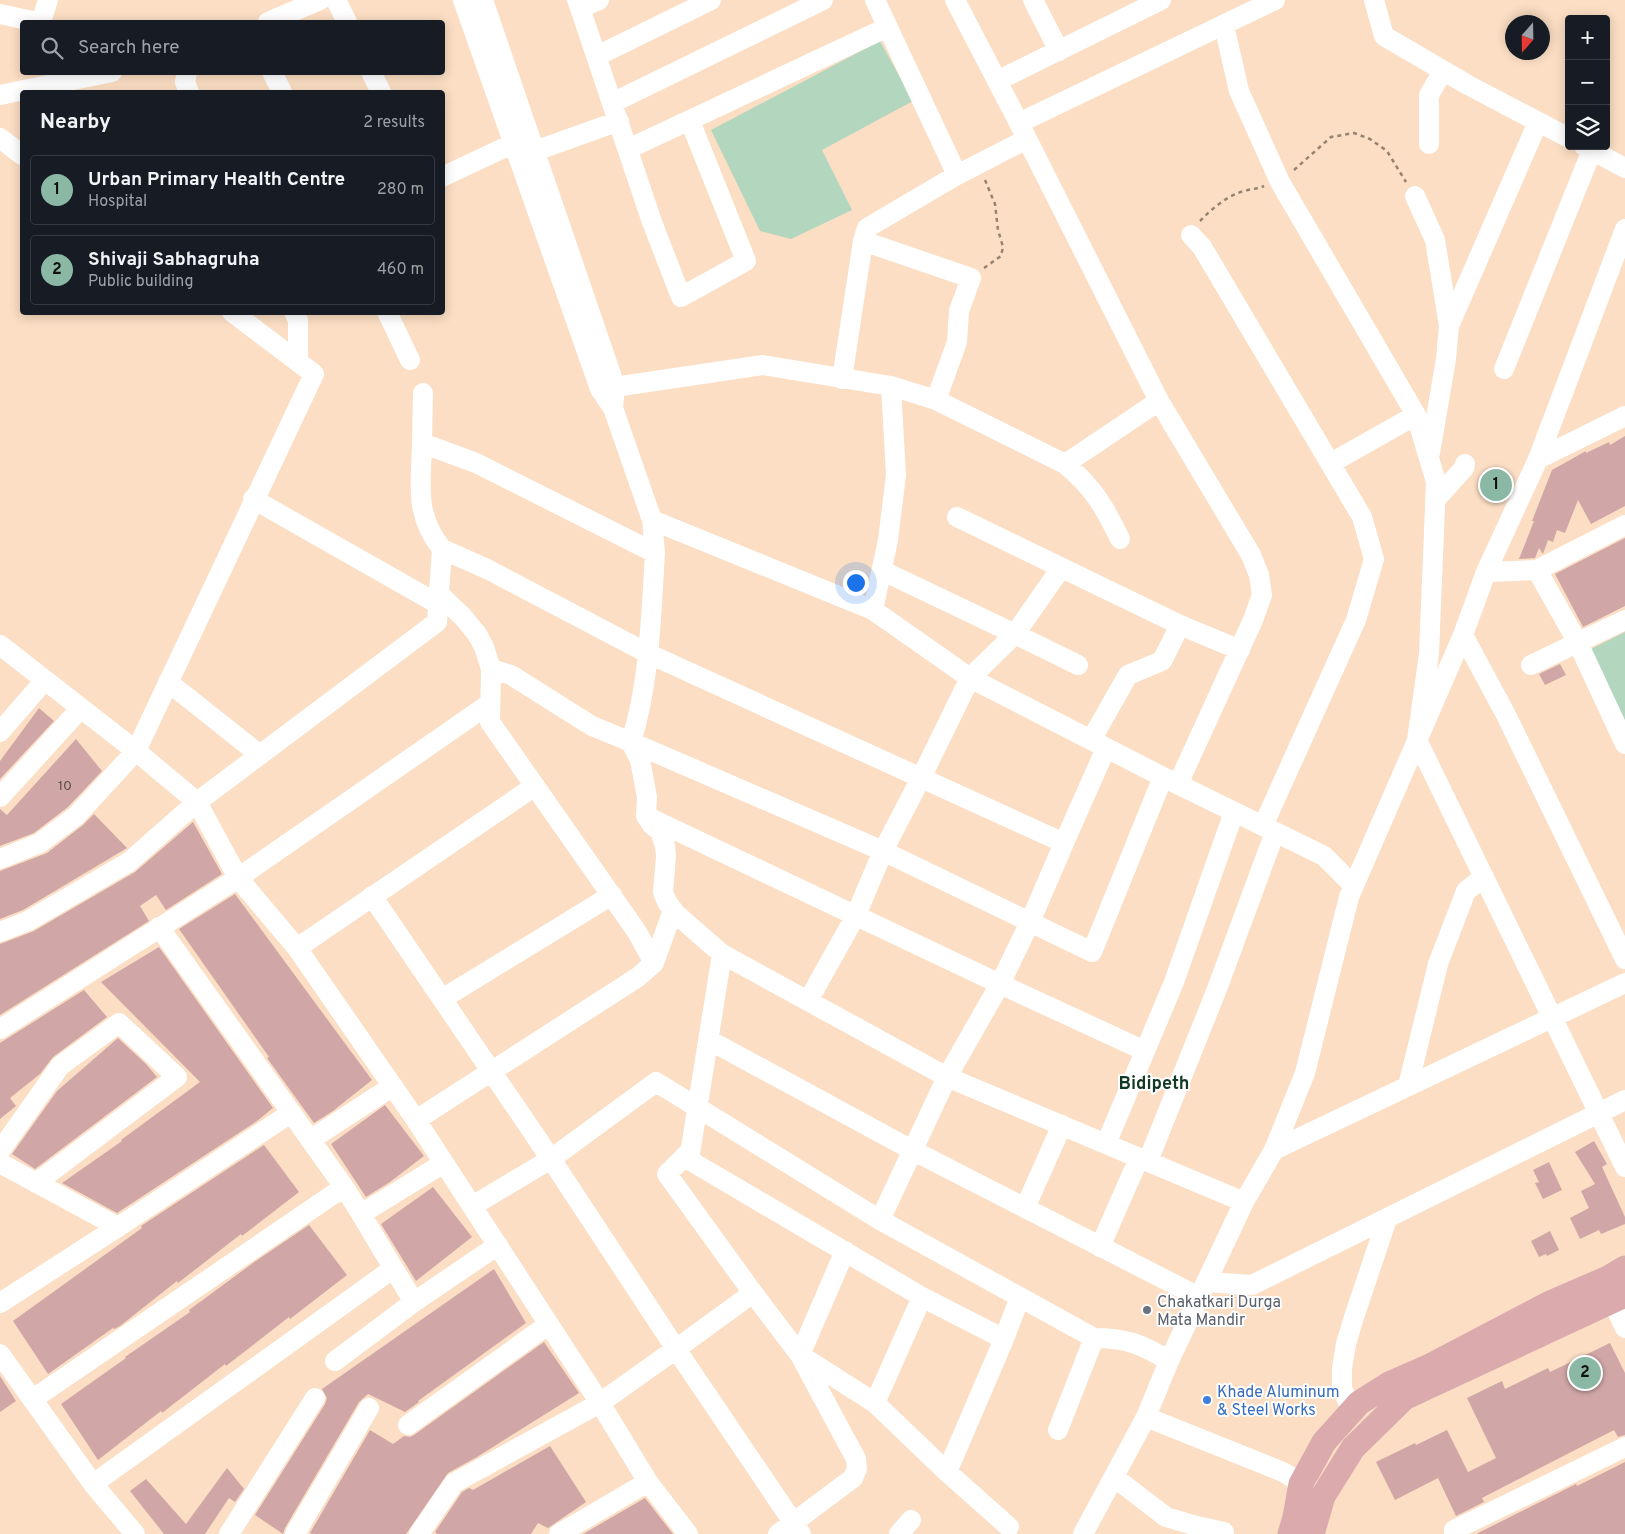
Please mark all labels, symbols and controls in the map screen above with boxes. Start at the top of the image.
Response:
north arrow [1505,15,1550,60]
map controls [1565,15,1610,150]
button: + [1565,15,1610,60]
search box [20,20,445,75]
icon: search [38,34,66,62]
text: Search here [78,36,180,60]
button: − [1565,60,1610,105]
button: layers [1565,105,1610,150]
text: Nearby [40,109,111,136]
text: 2 results [363,113,425,133]
text: Urban Primary Health Centre [88,168,345,192]
text: 1 [54,180,60,200]
text: 280 m [377,180,424,200]
text: Hospital [88,192,147,212]
text: Shivaji Sabhagruha [88,248,260,272]
text: 2 [52,260,62,280]
text: 460 m [377,260,424,280]
text: Public building [88,272,193,292]
pin: 1 [1480,466,1512,504]
your location [843,570,869,596]
house number: 10 [58,778,72,795]
district label: Bidipeth [1119,1073,1189,1096]
place label: Chakatkari Durga Mata Mandir [1157,1293,1281,1331]
marker: Chakatkari Durga Mata Mandir [1141,1304,1153,1316]
pin: 2 [1569,1354,1601,1392]
place label: Khade Aluminum & Steel Works [1217,1383,1340,1421]
marker: Khade Aluminum & Steel Works [1201,1394,1213,1406]

